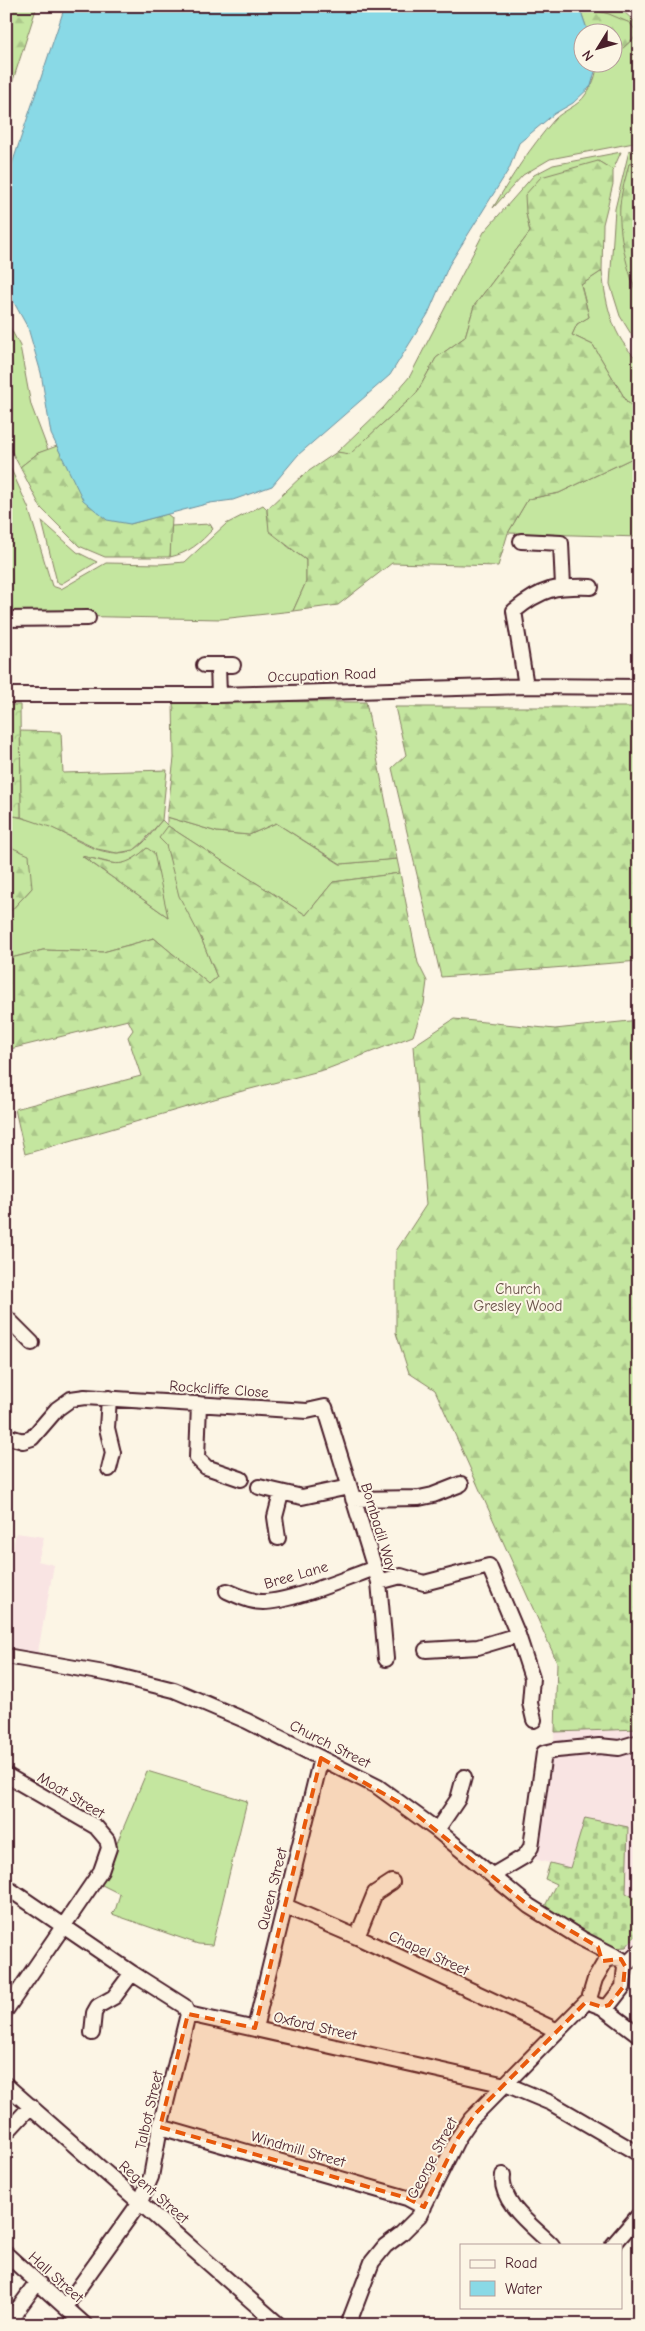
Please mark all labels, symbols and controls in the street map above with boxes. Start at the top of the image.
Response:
north arrow [572,22,622,72]
text: N [578,47,598,64]
street label: Occupation Road [267,664,377,686]
park label: Church Gresley Wood [474,1280,562,1315]
street label: Rockcliffe Close [169,1377,270,1401]
street label: Bombadil Way [357,1481,401,1574]
street label: Bree Lane [262,1557,331,1593]
street label: Church Street [287,1716,374,1772]
street label: Moat Street [34,1768,108,1822]
street label: Queen Street [253,1845,291,1932]
street label: Chapel Street [386,1927,473,1980]
street label: Oxford Street [272,2008,359,2044]
street label: Talbot Street [131,2068,167,2151]
street label: George Street [403,2114,461,2202]
street label: Windmill Street [249,2127,348,2171]
street label: Regent Street [115,2157,193,2228]
legend [460,2244,622,2308]
street label: Hall Street [25,2248,88,2307]
text: Road [505,2254,537,2272]
text: Water [505,2280,542,2298]

